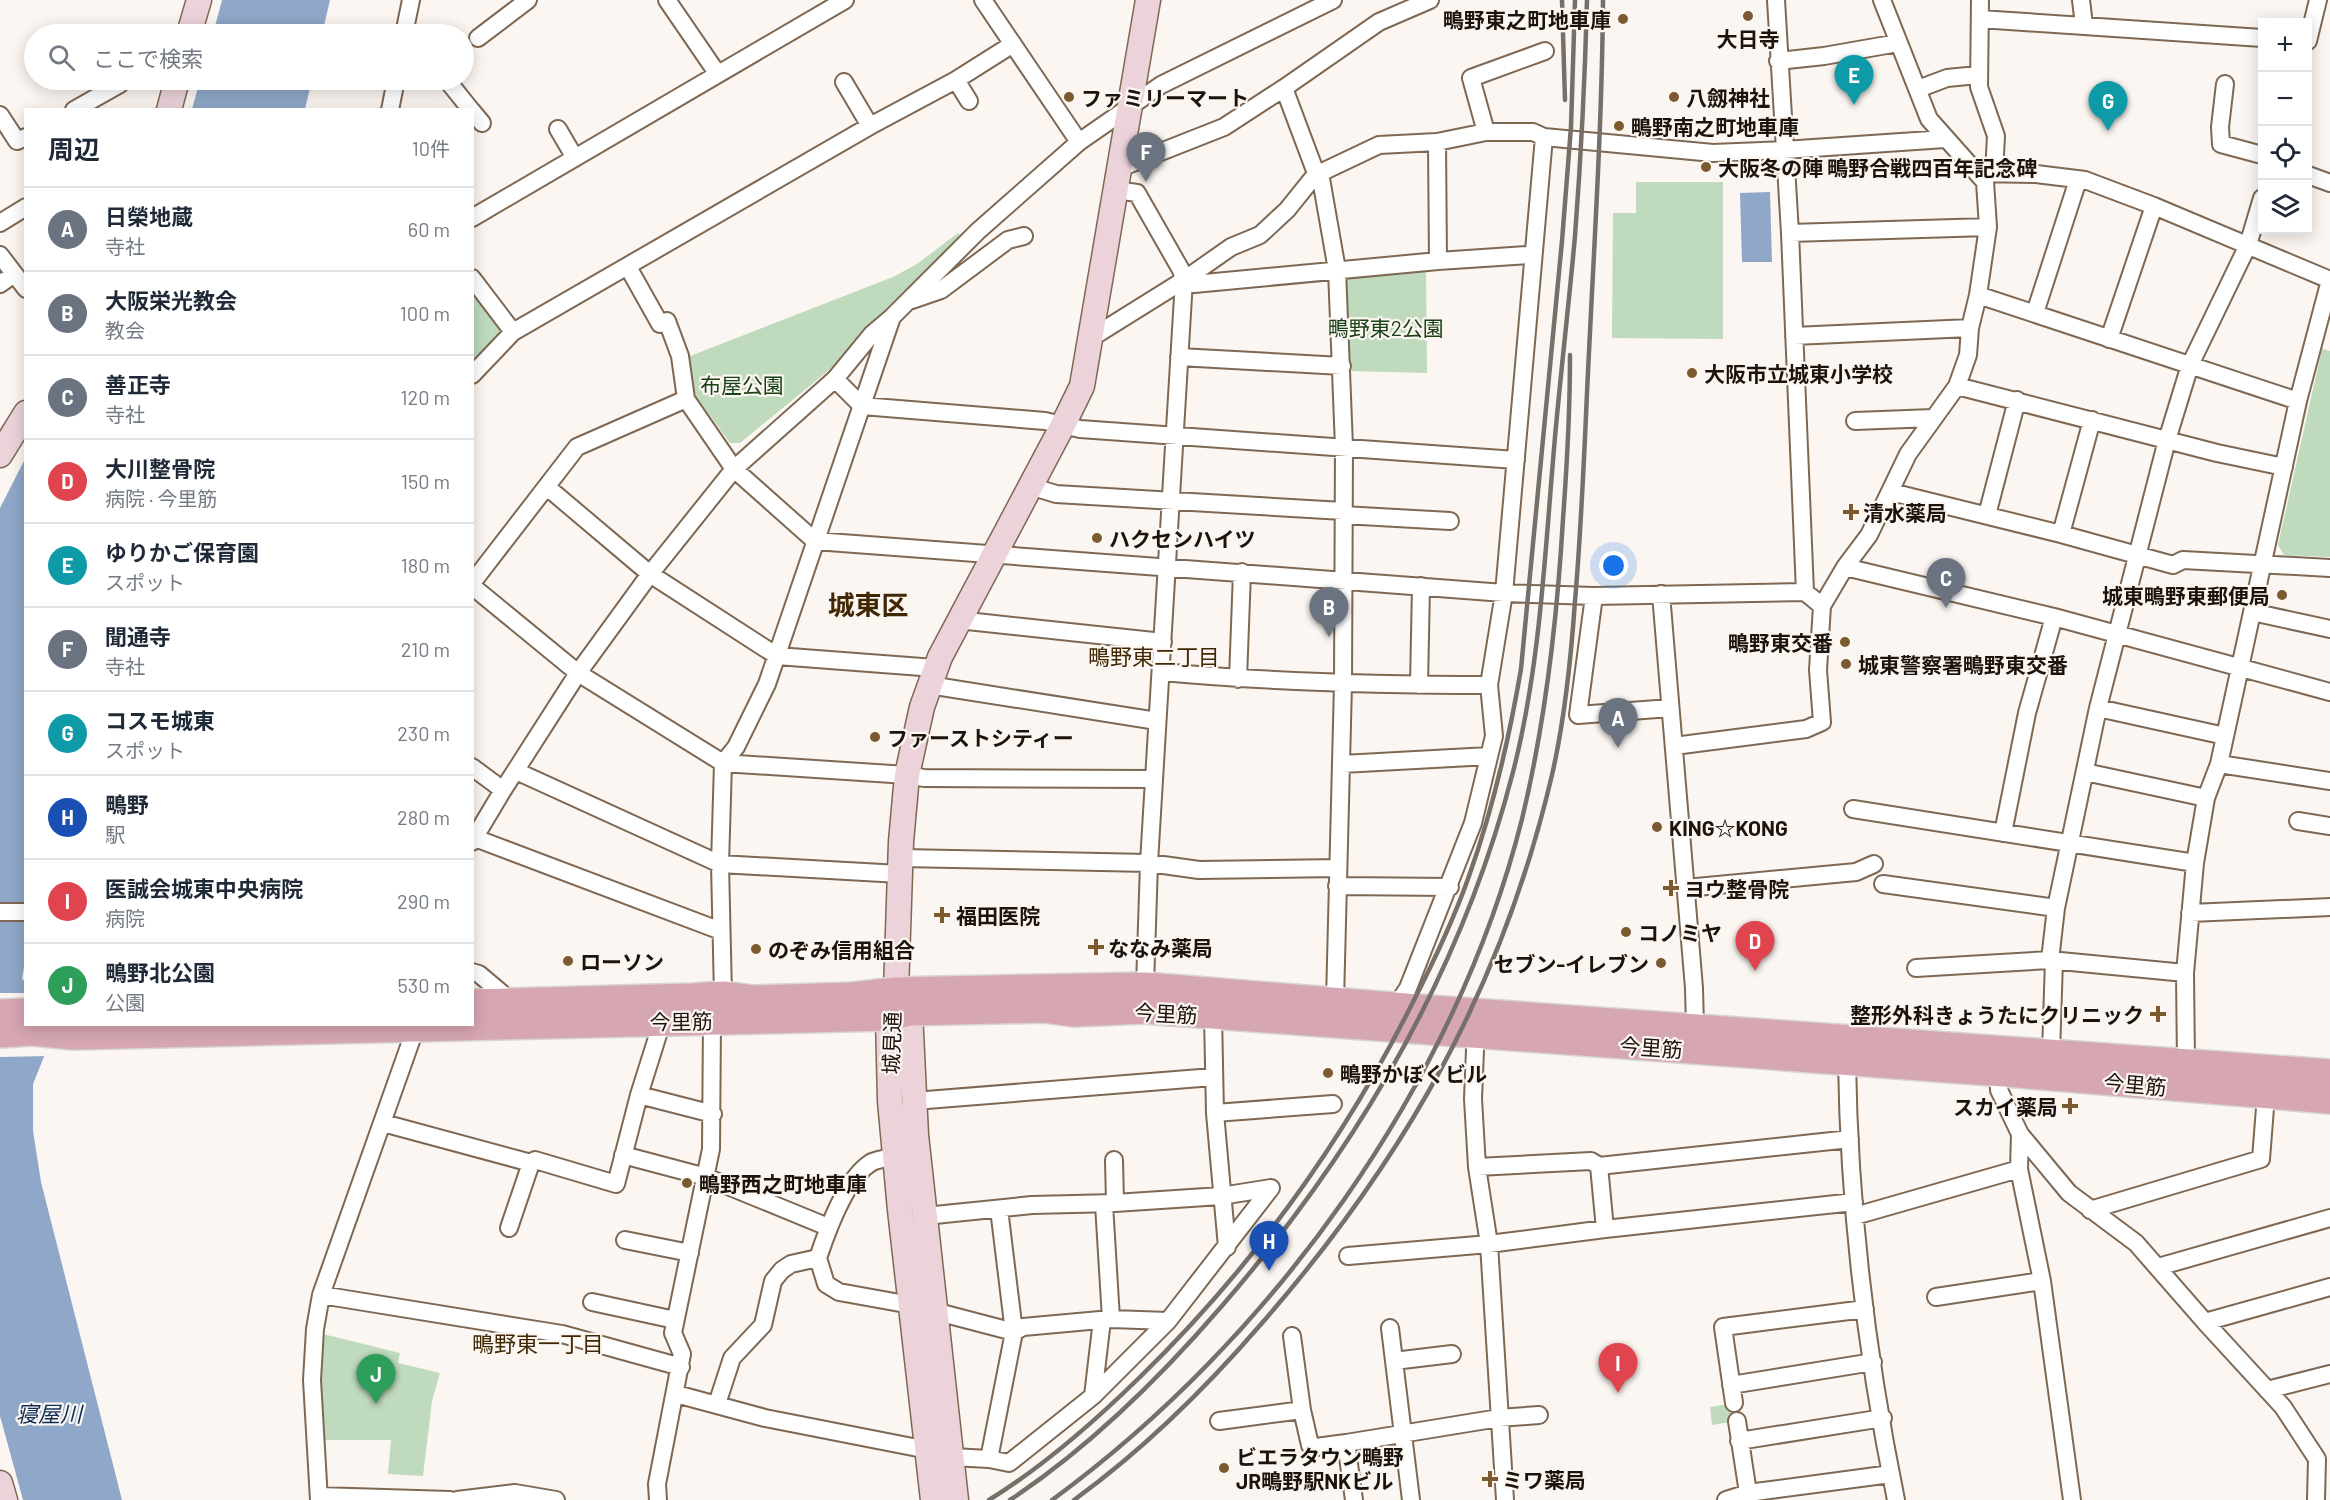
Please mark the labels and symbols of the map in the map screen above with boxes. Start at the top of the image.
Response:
place label: 鴫野東之町地車庫 [1443,7,1611,32]
marker: 大日寺 [1741,9,1755,23]
marker: 鴫野東之町地車庫 [1616,12,1630,26]
place label: 大日寺 [1717,26,1780,51]
pin: E [1834,56,1874,105]
pin: G [2088,82,2128,131]
place label: ファミリーマート [1081,85,1249,110]
place label: 八劔神社 [1686,85,1770,110]
marker: ファミリーマート [1062,90,1076,104]
marker: 八劔神社 [1667,90,1681,104]
place label: 鴫野南之町地車庫 [1631,114,1799,139]
marker: 鴫野南之町地車庫 [1612,119,1626,133]
pin: F [1126,132,1166,182]
place label: 大阪冬の陣 鴫野合戦四百年記念碑 [1718,155,2037,180]
marker: 大阪冬の陣 鴫野合戦四百年記念碑 [1699,160,1713,174]
park label: 鴫野東2公園 [1328,315,1444,340]
place label: 大阪市立城東小学校 [1704,361,1893,386]
marker: 大阪市立城東小学校 [1685,366,1699,380]
park label: 布屋公園 [700,372,784,397]
place label: 清水薬局 [1863,500,1947,525]
marker: 清水薬局 [1844,505,1858,519]
place label: ハクセンハイツ [1109,526,1256,551]
marker: ハクセンハイツ [1090,531,1104,545]
your location [1599,551,1628,580]
pin: C [1926,558,1966,608]
place label: 城東鴫野東郵便局 [2102,583,2270,608]
district label: 城東区 [828,588,909,620]
pin: B [1310,588,1348,637]
marker: 城東鴫野東郵便局 [2275,588,2289,602]
place label: 鴫野東交番 [1728,630,1833,655]
marker: 鴫野東交番 [1838,635,1852,649]
district label: 鴫野東二丁目 [1088,643,1220,669]
place label: 城東警察署鴫野東交番 [1858,652,2068,677]
marker: 城東警察署鴫野東交番 [1839,657,1853,671]
pin: A [1598,698,1638,748]
place label: ファーストシティー [887,725,1074,750]
marker: ファーストシティー [868,730,882,744]
place label: KING☆KONG [1669,815,1788,840]
marker: KING☆KONG [1650,820,1664,834]
place label: ヨウ整骨院 [1684,876,1789,901]
marker: ヨウ整骨院 [1662,879,1680,897]
place label: 福田医院 [956,903,1040,928]
marker: 福田医院 [933,906,951,924]
place label: コノミヤ [1638,920,1722,945]
pin: D [1736,922,1774,971]
marker: コノミヤ [1619,925,1633,939]
place label: ななみ薬局 [1108,935,1213,960]
place label: のぞみ信用組合 [768,937,915,962]
marker: ななみ薬局 [1089,940,1103,954]
marker: のぞみ信用組合 [749,942,763,956]
place label: ローソン [580,949,664,974]
place label: セブン-イレブン [1493,951,1649,976]
marker: ローソン [561,954,575,968]
marker: セブン-イレブン [1654,956,1668,970]
street label: 今里筋 [1134,999,1198,1027]
place label: 整形外科きょうたにクリニック [1850,1002,2144,1027]
marker: 整形外科きょうたにクリニック [2149,1005,2167,1023]
street label: 今里筋 [649,1008,713,1034]
street label: 城見通 [877,1011,905,1075]
street label: 今里筋 [1619,1032,1683,1062]
place label: 鴫野かぼくビル [1340,1061,1487,1086]
marker: 鴫野かぼくビル [1321,1066,1335,1080]
street label: 今里筋 [2103,1069,2167,1099]
place label: スカイ薬局 [1953,1094,2058,1119]
marker: スカイ薬局 [2063,1099,2077,1113]
place label: 鴫野西之町地車庫 [699,1171,867,1196]
marker: 鴫野西之町地車庫 [680,1176,694,1190]
pin: H [1250,1222,1288,1271]
district label: 鴫野東一丁目 [472,1330,604,1356]
pin: I [1598,1344,1638,1393]
pin: J [356,1354,395,1404]
water label: 寝屋川 [16,1400,84,1426]
place label: ビエラタウン鴫野 JR鴫野駅NKビル [1236,1444,1404,1493]
marker: ビエラタウン鴫野 JR鴫野駅NKビル [1217,1461,1231,1475]
place label: ミワ薬局 [1502,1467,1586,1492]
marker: ミワ薬局 [1483,1472,1497,1486]

